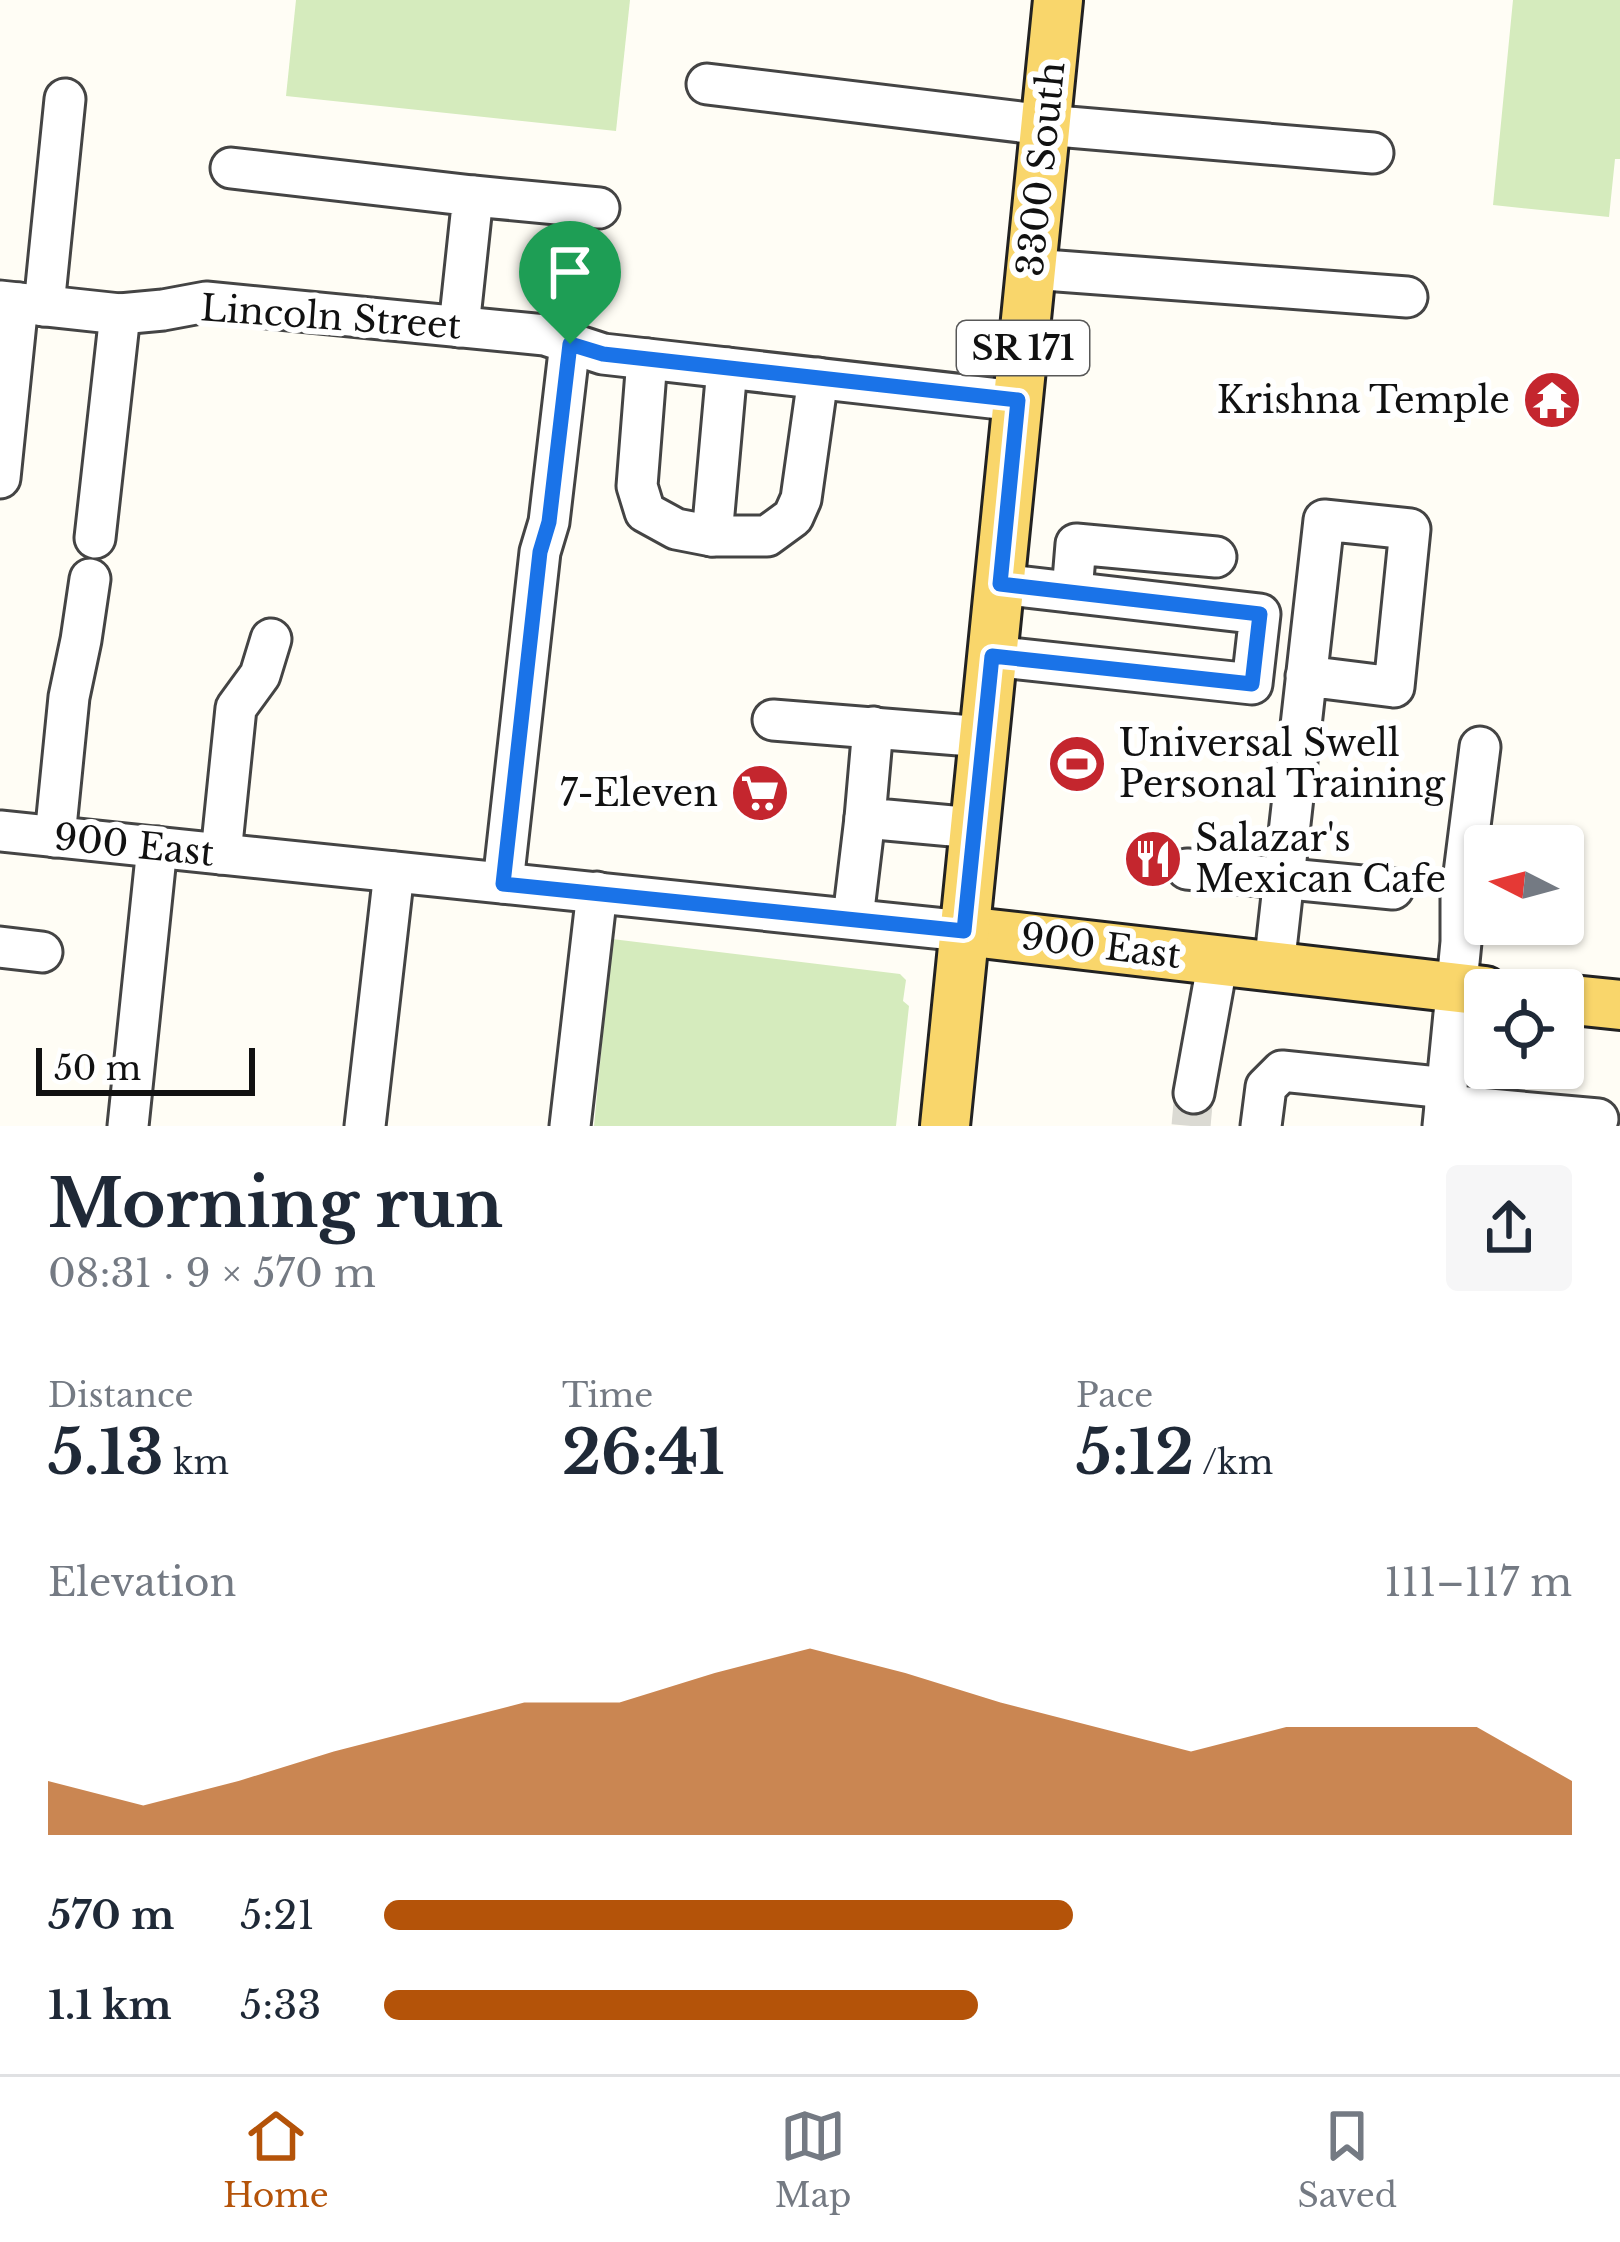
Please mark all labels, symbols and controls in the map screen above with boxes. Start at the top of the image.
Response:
street label: 3300 South [1007,60,1075,278]
pin [519,221,621,344]
icon: arrive [537,239,603,305]
street label: Lincoln Street [199,285,463,349]
road number: SR 171 [957,321,1089,375]
temple icon: Krishna Temple [1521,369,1583,431]
place label: Krishna Temple [1217,378,1510,423]
place label: Universal Swell Personal Training [1119,721,1446,807]
sports icon: Universal Swell Personal Training [1046,733,1108,795]
supermarket icon: 7-Eleven [729,762,791,824]
place label: 7-Eleven [560,771,718,816]
street label: 900 East [52,814,217,876]
place label: Salazar's Mexican Cafe [1195,816,1446,902]
north arrow [1464,825,1584,945]
map controls [1464,825,1584,1089]
restaurant icon: Salazar's Mexican Cafe [1122,828,1184,890]
street label: 900 East [1018,914,1184,978]
button: locate [1464,969,1584,1089]
scale bar [36,1042,255,1095]
text: 50 m [54,1048,141,1089]
text: Morning run [48,1163,503,1245]
button: share [1446,1165,1572,1291]
text: 08:31 · 9 × 570 m [48,1249,376,1298]
text: Distance [48,1375,194,1416]
text: Time [562,1375,653,1416]
text: Pace [1076,1375,1153,1416]
text: 5.13 [48,1416,164,1490]
text: 26:41 [562,1416,725,1490]
text: 5:12 [1076,1416,1194,1490]
text: km [164,1442,229,1483]
text: /km [1194,1442,1273,1483]
text: Elevation [48,1558,236,1607]
text: 111–117 m [1384,1558,1572,1607]
text: 570 m [48,1891,174,1940]
text: 5:21 [240,1891,315,1940]
text: 1.1 km [48,1981,172,2030]
text: 5:33 [240,1981,321,2030]
tab: Home [223,2103,329,2216]
tab: Map [775,2103,851,2216]
tab: Saved [1297,2103,1397,2216]

